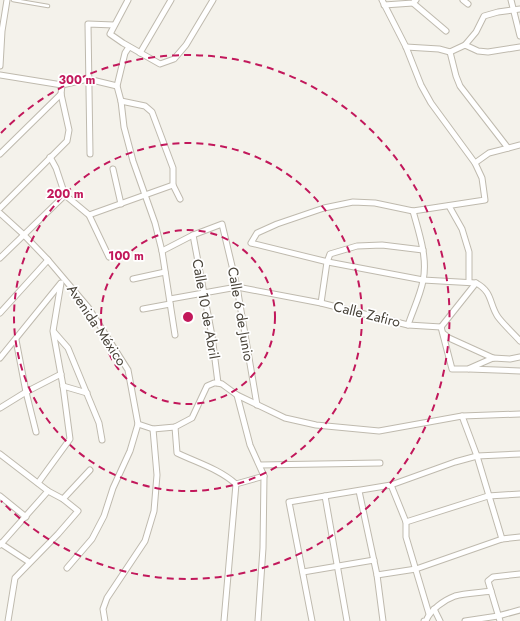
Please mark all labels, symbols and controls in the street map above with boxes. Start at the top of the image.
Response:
text: 300 m [59,71,96,89]
text: 200 m [46,185,84,203]
text: 100 m [108,247,144,265]
street label: Calle 10 de Abril [187,257,225,361]
street label: Calle 6 de Junio [223,265,259,363]
street label: Avenida México [62,280,132,370]
street label: Calle Zafiro [331,296,403,332]
centre of rings [181,310,195,324]

